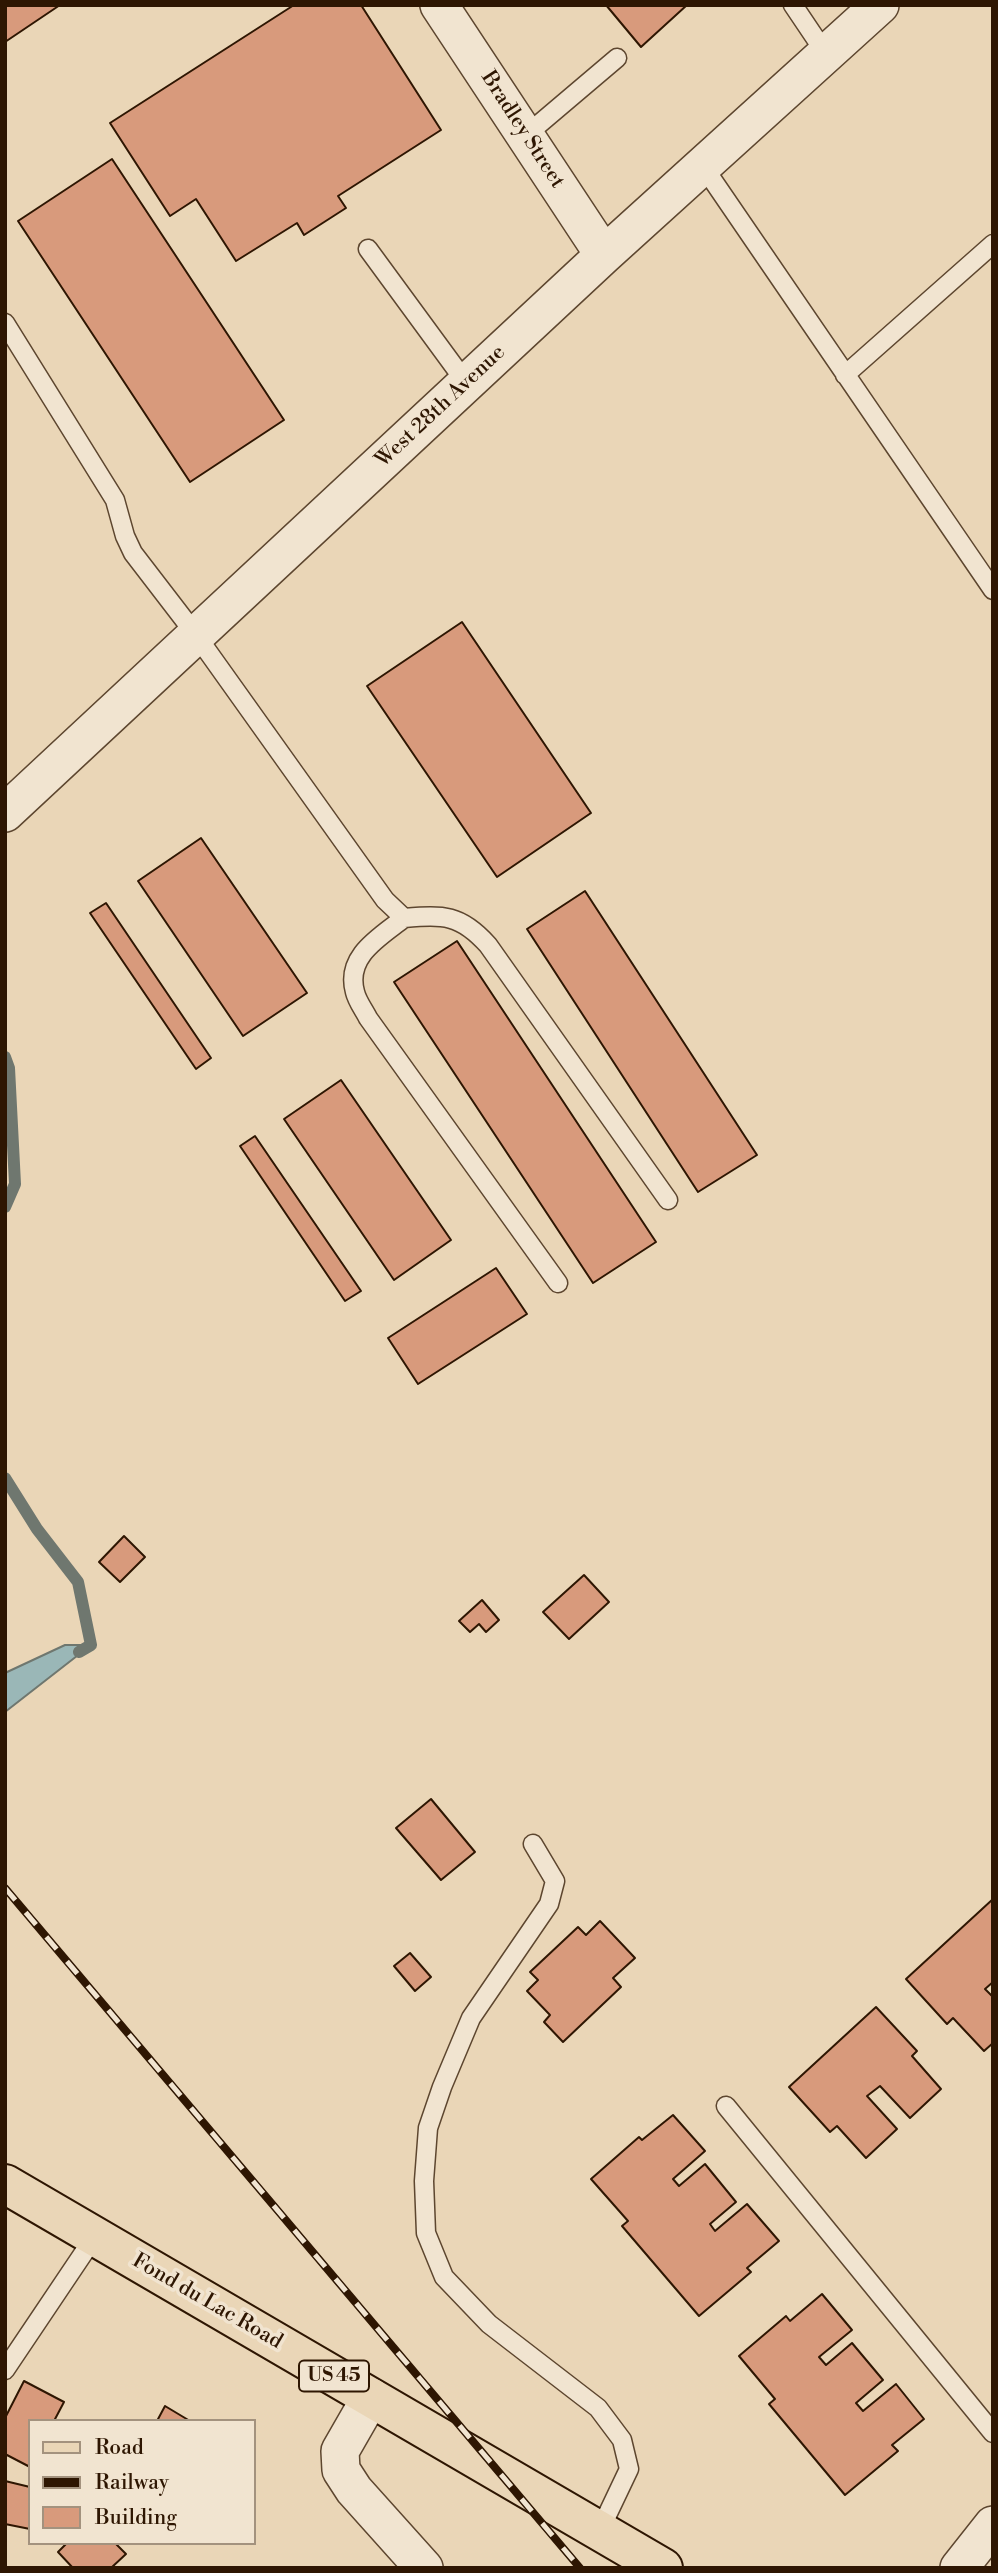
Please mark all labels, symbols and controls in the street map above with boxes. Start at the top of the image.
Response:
street label: Bradley Street [475,67,569,193]
street label: West 28th Avenue [371,340,511,474]
street label: Fond du Lac Road [127,2249,287,2355]
road number: US 45 [299,2360,369,2392]
legend [28,2419,256,2545]
text: Road [95,2435,144,2461]
text: Railway [95,2470,169,2496]
text: Building [95,2505,177,2531]

